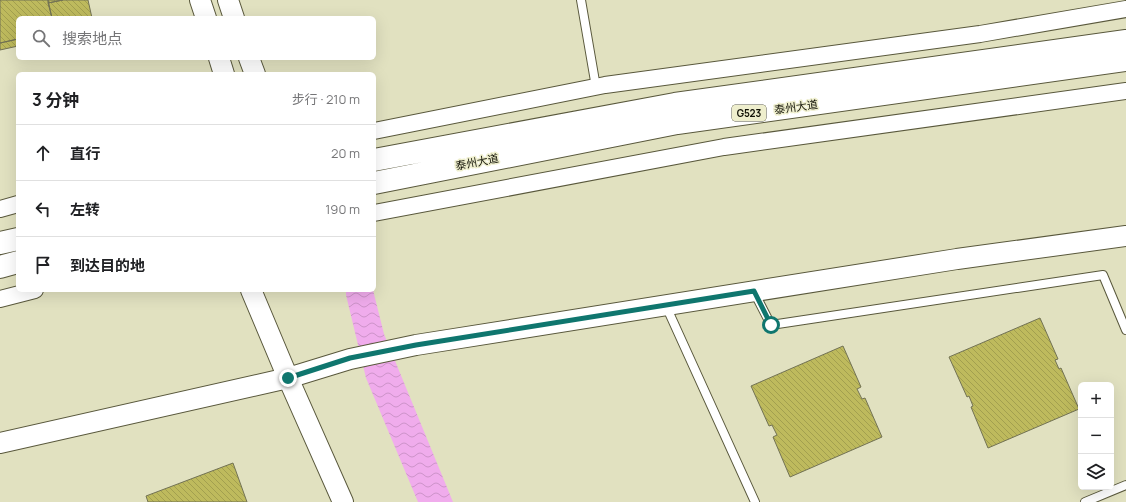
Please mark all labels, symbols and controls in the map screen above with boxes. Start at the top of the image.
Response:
search box [16,16,376,60]
icon: search [30,27,52,49]
text: 搜索地点 [62,28,122,49]
text: 3 分钟 [32,88,79,111]
text: 步行 · 210 m [292,90,360,108]
street label: 泰州大道 [773,96,819,117]
road number: G523 [732,105,766,121]
icon: ahead [32,142,54,164]
text: 直行 [70,143,100,164]
text: 20 m [331,144,360,162]
street label: 泰州大道 [454,150,500,173]
icon: left [32,198,54,220]
text: 左转 [70,199,100,220]
text: 190 m [325,200,360,218]
icon: arrive [32,254,54,276]
text: 到达目的地 [70,255,145,276]
route start [762,316,780,334]
route end [279,369,297,387]
map controls [1078,382,1114,490]
button: + [1078,382,1114,418]
button: − [1078,418,1114,454]
button: layers [1078,454,1114,490]

